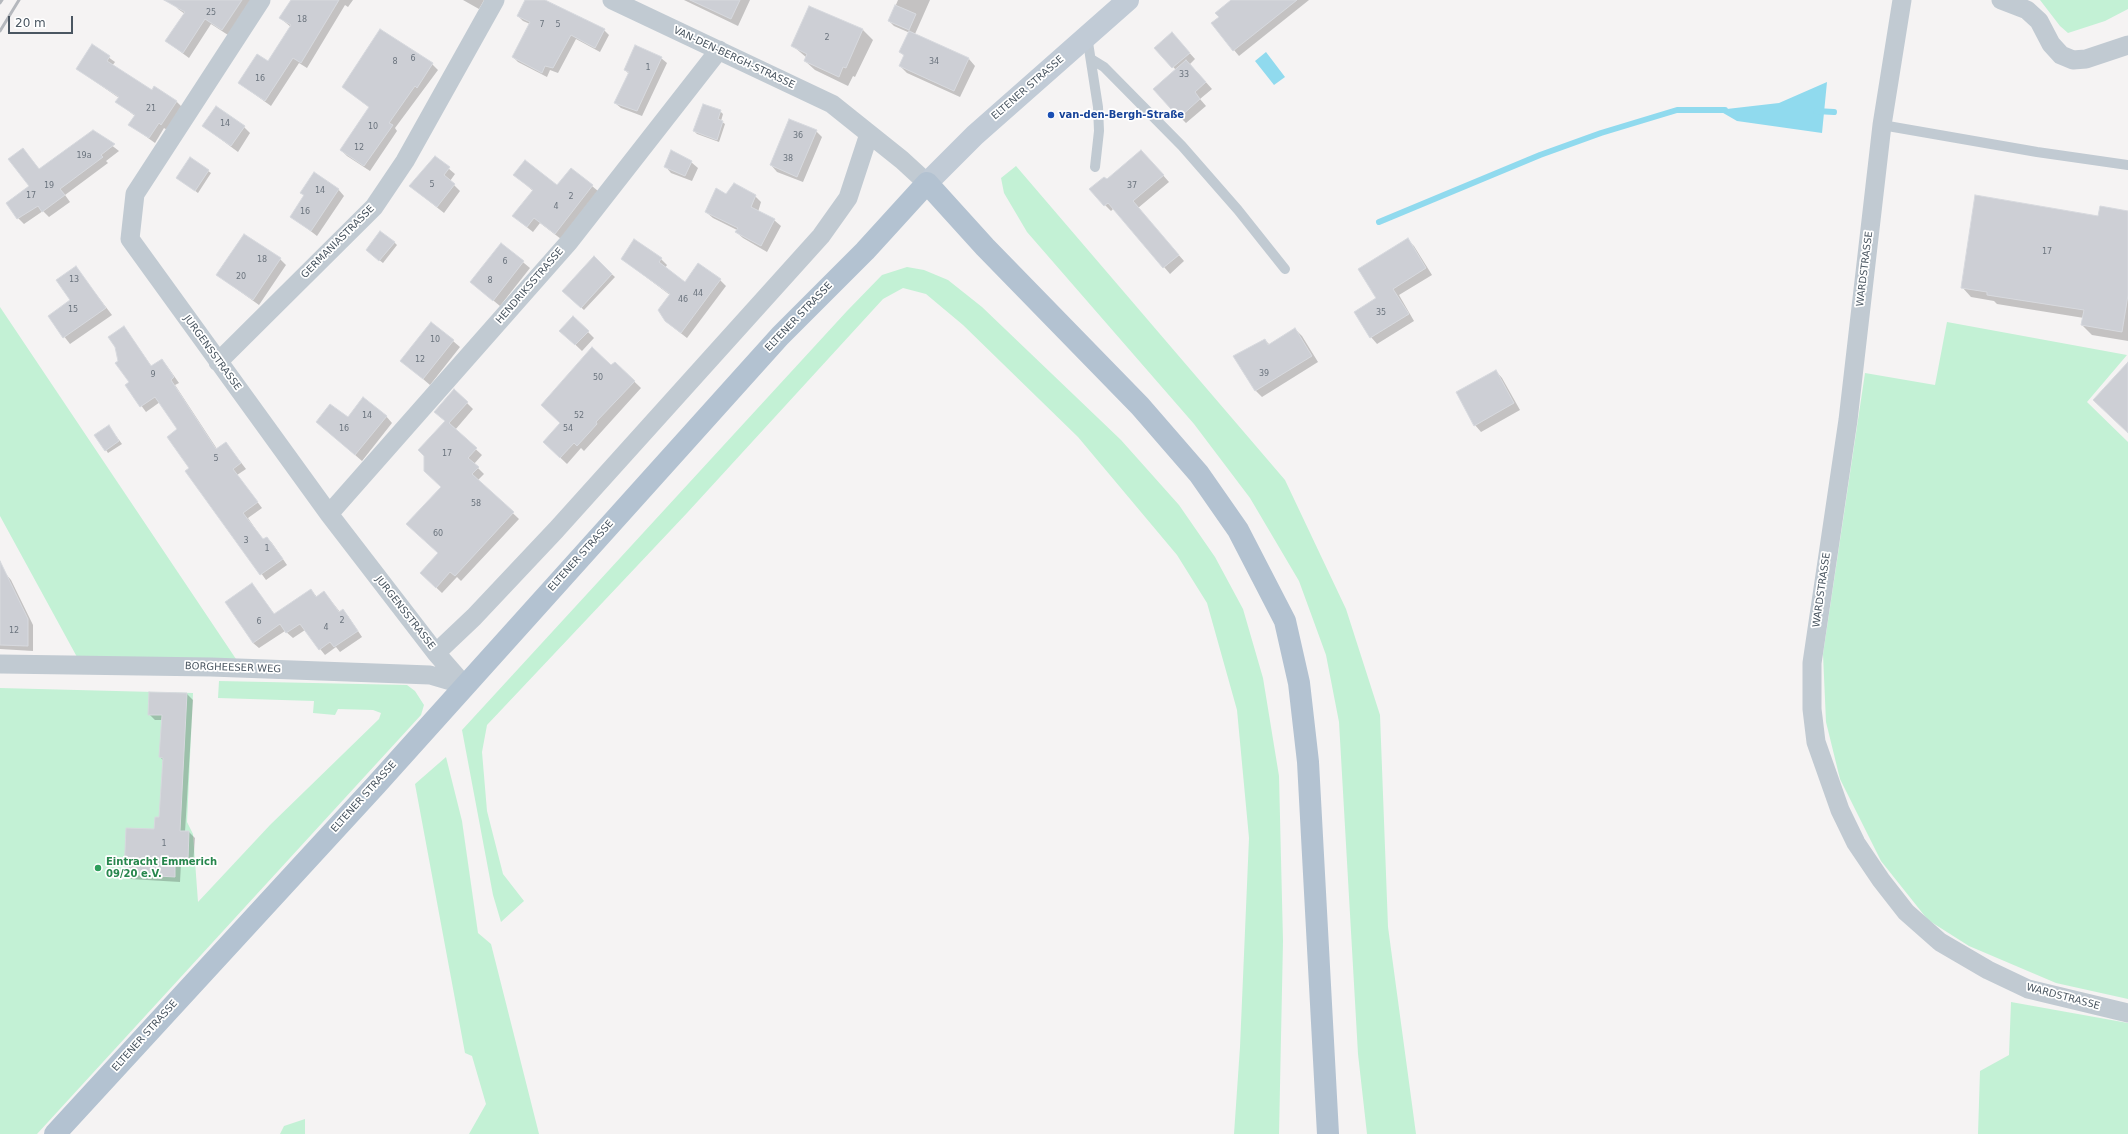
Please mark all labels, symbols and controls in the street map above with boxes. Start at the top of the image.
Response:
scale bar [10,8,75,34]
house number: 25 [206,8,216,18]
house number: 18 [297,15,307,25]
text: 20 m [15,16,46,30]
house number: 7 [539,20,545,30]
house number: 5 [555,20,561,30]
street label: VAN-DEN-BERGH-STRASSE [671,25,797,91]
house number: 2 [824,33,830,43]
street label: ELTENER STRASSE [989,53,1067,123]
house number: 6 [410,54,416,64]
house number: 8 [392,57,398,67]
house number: 34 [929,57,939,67]
house number: 1 [645,63,651,73]
house number: 33 [1179,70,1189,80]
house number: 16 [255,74,265,84]
house number: 21 [146,104,156,114]
place label: van-den-Bergh-Straße [1059,109,1184,121]
marker: van-den-Bergh-Straße [1046,110,1056,120]
house number: 14 [220,119,230,129]
house number: 10 [368,122,378,132]
house number: 36 [793,131,803,141]
house number: 12 [354,143,364,153]
house number: 19a [76,151,92,161]
house number: 38 [783,154,793,164]
house number: 5 [429,180,435,190]
house number: 19 [44,181,54,191]
house number: 37 [1127,181,1137,191]
house number: 14 [315,186,325,196]
house number: 17 [26,191,36,201]
house number: 2 [568,192,574,202]
house number: 4 [553,202,559,212]
street label: GERMANIASTRASSE [299,203,377,281]
house number: 16 [300,207,310,217]
street label: WARDSTRASSE [1854,231,1876,307]
street label: HENDRIKSSTRASSE [494,246,566,326]
house number: 17 [2042,247,2052,257]
house number: 18 [257,255,267,265]
house number: 6 [502,257,508,267]
house number: 20 [236,272,246,282]
house number: 13 [69,275,79,285]
house number: 8 [487,276,493,286]
street label: ELTENER STRASSE [763,280,835,354]
house number: 44 [693,289,703,299]
house number: 46 [678,295,688,305]
house number: 15 [68,305,78,315]
house number: 35 [1376,308,1386,318]
street label: JURGENSSTRASSE [181,313,243,393]
house number: 10 [430,335,440,345]
house number: 12 [415,355,425,365]
house number: 39 [1259,369,1269,379]
house number: 9 [150,370,156,380]
house number: 50 [593,373,603,383]
house number: 14 [362,411,372,421]
house number: 52 [574,411,584,421]
house number: 16 [339,424,349,434]
house number: 54 [563,424,573,434]
house number: 17 [442,449,452,459]
house number: 5 [213,454,219,464]
house number: 58 [471,499,481,509]
street label: ELTENER STRASSE [546,518,616,594]
house number: 60 [433,529,443,539]
house number: 3 [243,536,249,546]
house number: 1 [264,544,270,554]
street label: WARDSTRASSE [1811,552,1833,628]
street label: JURGENSSTRASSE [373,574,437,652]
house number: 2 [339,616,345,626]
house number: 6 [256,617,262,627]
house number: 4 [323,623,329,633]
house number: 12 [9,626,19,636]
street label: BORGHEESER WEG [185,660,281,676]
street label: ELTENER STRASSE [329,759,399,835]
house number: 1 [161,839,167,849]
place label: Eintracht Emmerich 09/20 e.V. [106,856,217,880]
marker: Eintracht Emmerich 09/20 e.V. [93,863,103,873]
street label: WARDSTRASSE [2025,981,2101,1013]
street label: ELTENER STRASSE [110,998,180,1074]

